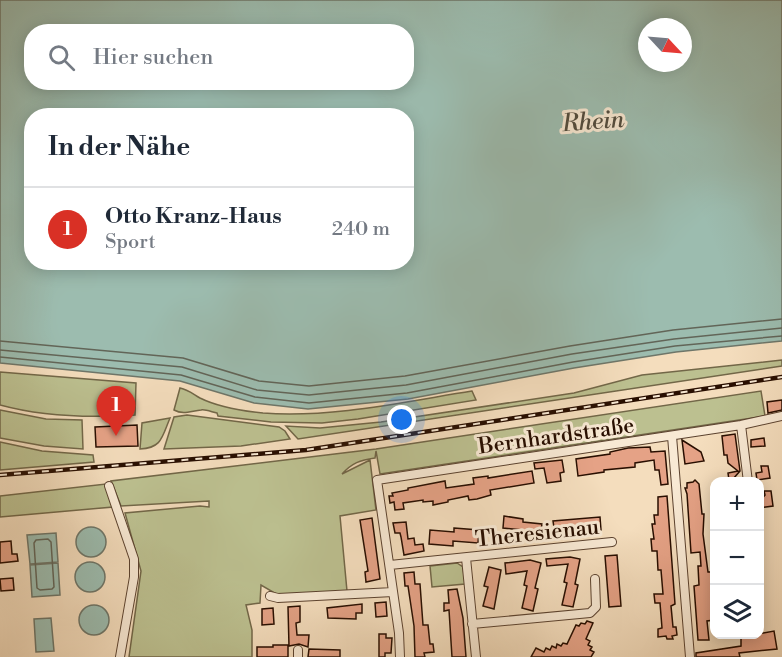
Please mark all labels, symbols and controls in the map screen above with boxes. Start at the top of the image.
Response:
north arrow [638,18,692,72]
search box [24,24,414,90]
icon: search [45,41,78,74]
text: Hier suchen [93,44,213,71]
water label: Rhein [560,105,626,139]
text: In der Nähe [48,131,190,163]
text: Otto Kranz-Haus [105,203,282,230]
text: 1 [63,217,72,242]
text: 240 m [332,217,390,242]
text: Sport [105,230,156,255]
pin: 1 [96,386,136,436]
your location [387,405,416,434]
street label: Bernhardstraße [475,412,636,461]
map controls [710,477,764,639]
button: + [710,477,764,531]
street label: Theresienau [474,514,601,553]
button: − [710,531,764,585]
button: layers [710,585,764,639]

